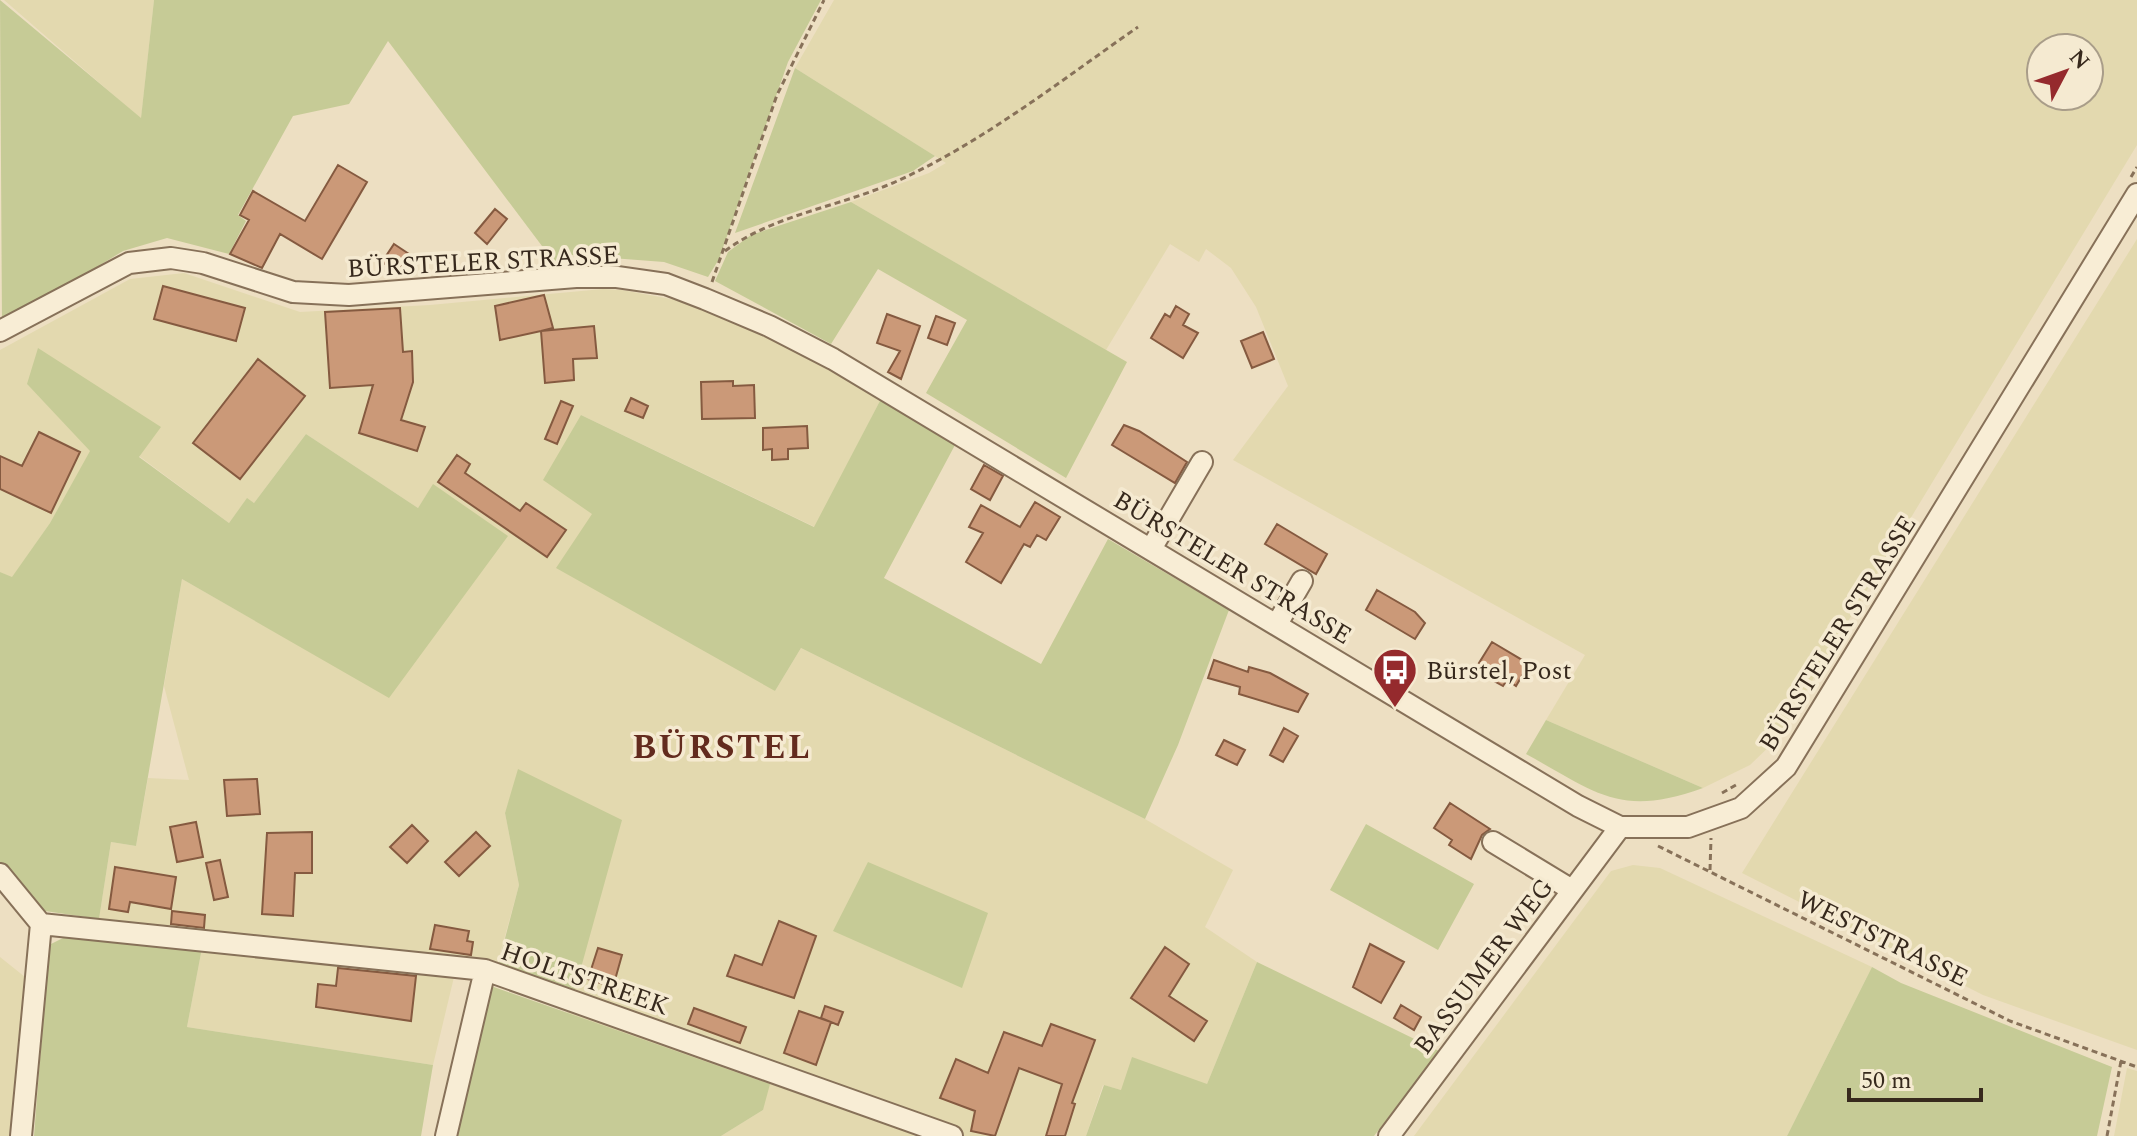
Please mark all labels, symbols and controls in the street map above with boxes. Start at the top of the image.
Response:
north arrow [2025,32,2105,112]
text: N [2061,42,2097,77]
street label: BÜRSTELER STRASSE [346,235,620,289]
street label: BÜRSTELER STRASSE [1105,481,1360,655]
street label: BÜRSTELER STRASSE [1749,507,1927,760]
bus stop icon: Bürstel, Post [1371,646,1419,709]
place label: Bürstel, Post [1426,651,1572,691]
district label: BÜRSTEL [632,722,812,774]
street label: BASSUMER WEG [1404,870,1564,1064]
street label: WESTSTRASSE [1790,880,1975,998]
street label: HOLTSTREEK [495,931,675,1027]
scale bar [1849,1052,1981,1102]
text: 50 m [1861,1063,1912,1099]

